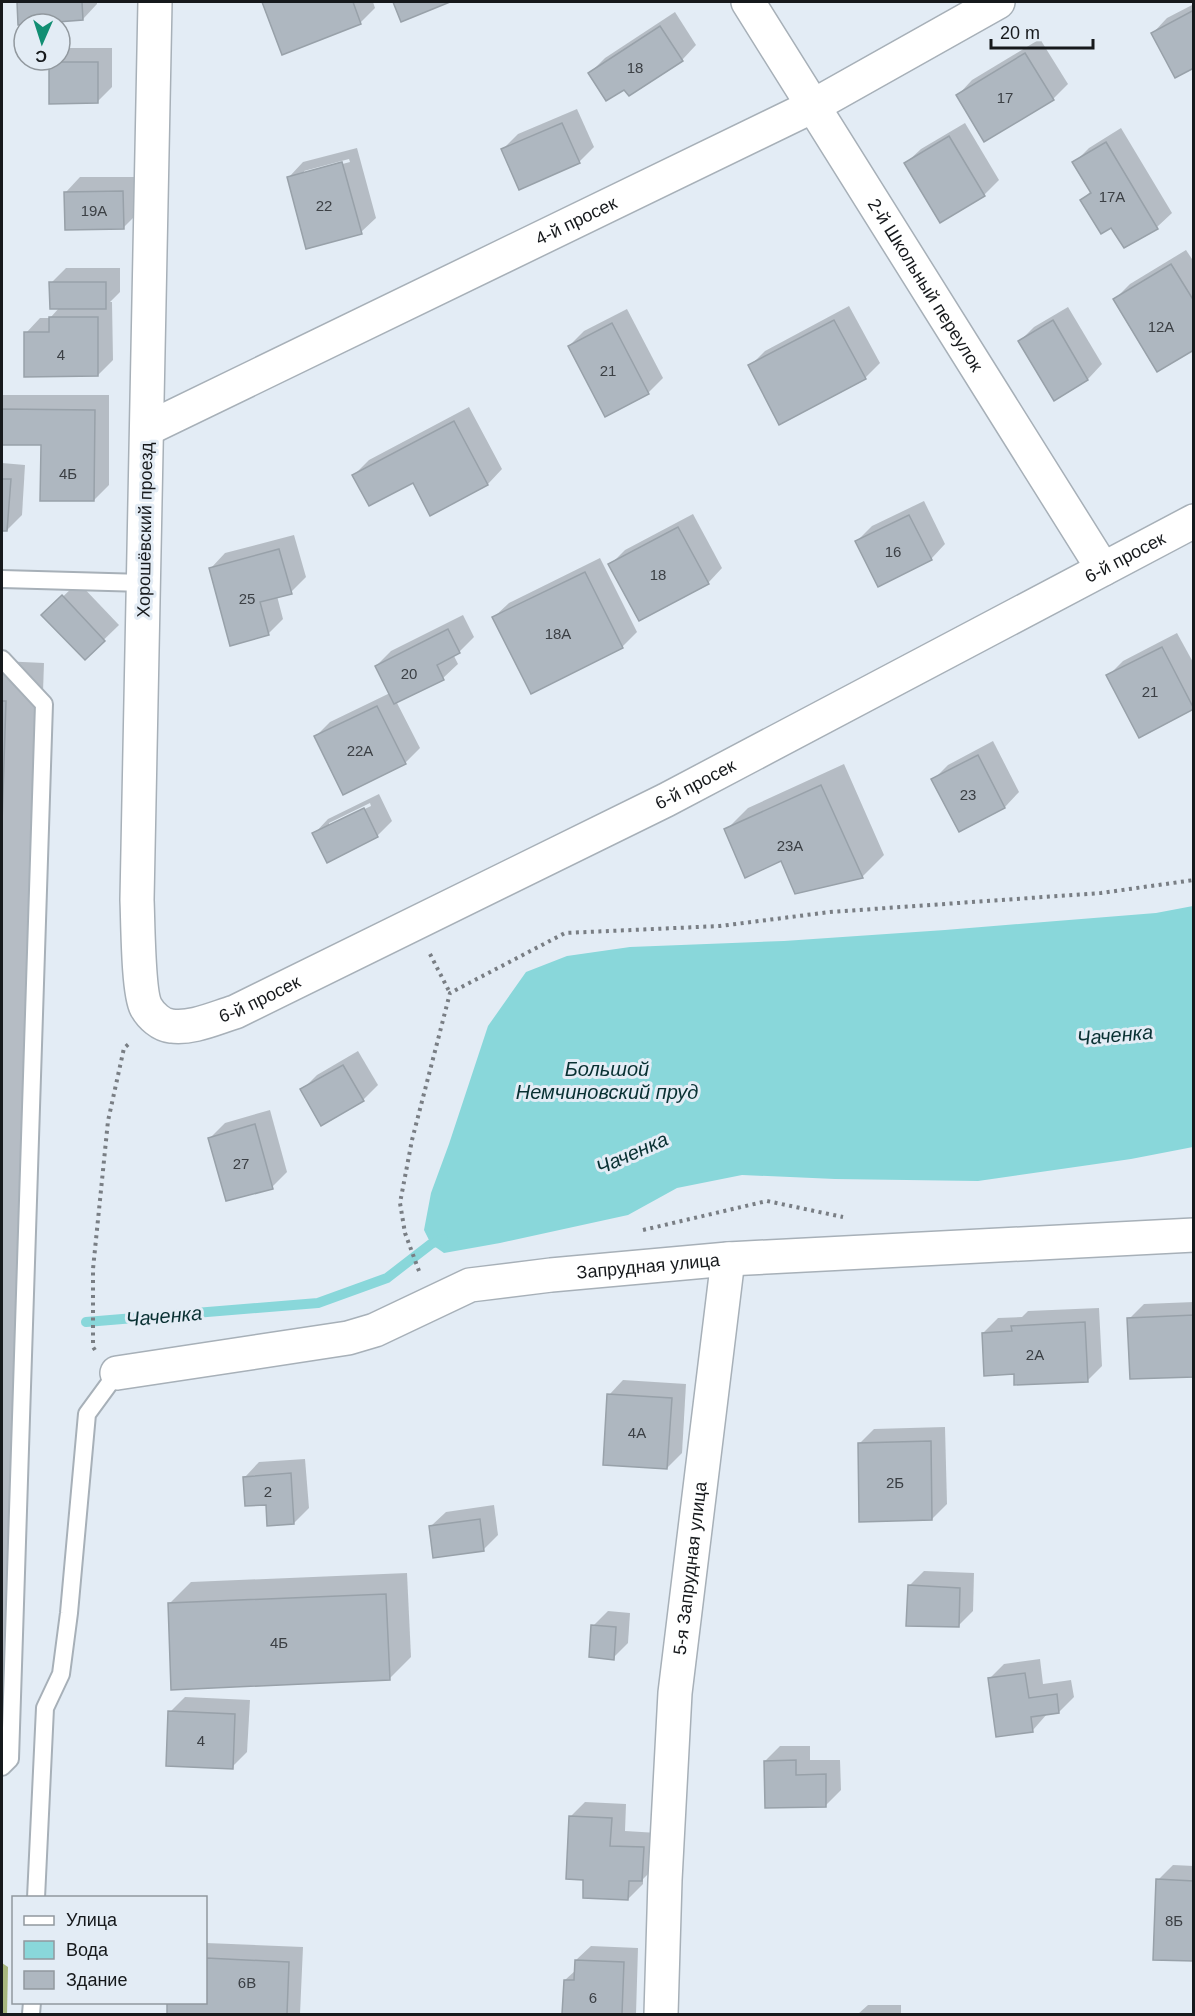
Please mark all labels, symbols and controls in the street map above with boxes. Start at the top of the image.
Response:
north arrow [12,12,72,72]
scale bar [991,12,1093,50]
text: 20 m [1000,23,1040,43]
text: С [35,48,47,65]
house number: 18 [627,59,643,76]
house number: 17 [997,89,1013,106]
house number: 17А [1099,188,1125,205]
street label: 4-й просек [532,193,620,249]
street label: 2-й Школьный переулок [864,195,987,375]
house number: 22 [316,197,332,214]
house number: 19А [81,202,107,219]
house number: 12А [1148,318,1174,335]
house number: 4 [57,346,65,363]
house number: 21 [600,362,616,379]
street label: Хорошёвский проезд [133,442,157,618]
house number: 4Б [59,465,77,482]
street label: 6-й просек [1082,528,1169,587]
house number: 16 [885,543,901,560]
house number: 18 [650,566,666,583]
house number: 25 [239,590,255,607]
house number: 18А [545,625,571,642]
house number: 20 [401,665,417,682]
house number: 21 [1142,683,1158,700]
house number: 22А [347,742,373,759]
street label: 6-й просек [652,755,739,814]
house number: 23 [960,786,976,803]
house number: 23А [777,837,803,854]
street label: 6-й просек [216,971,304,1027]
water label: Чаченка [1076,1021,1154,1049]
water label: Большой Немчиновский пруд [516,1058,698,1103]
water label: Чаченка [593,1127,671,1179]
house number: 27 [233,1155,249,1172]
street label: Запрудная улица [576,1250,721,1283]
water label: Чаченка [125,1302,203,1330]
house number: 2А [1026,1346,1044,1363]
house number: 4А [628,1424,646,1441]
house number: 2Б [886,1474,904,1491]
street label: 5-я Запрудная улица [670,1480,711,1656]
house number: 2 [264,1483,272,1500]
house number: 4Б [270,1634,288,1651]
house number: 4 [197,1732,205,1749]
legend [12,1896,207,2004]
text: Улица [66,1910,118,1930]
house number: 8Б [1165,1912,1183,1929]
text: Вода [66,1940,109,1960]
text: Здание [66,1970,127,1990]
house number: 6В [238,1974,256,1991]
house number: 6 [589,1989,597,2006]

